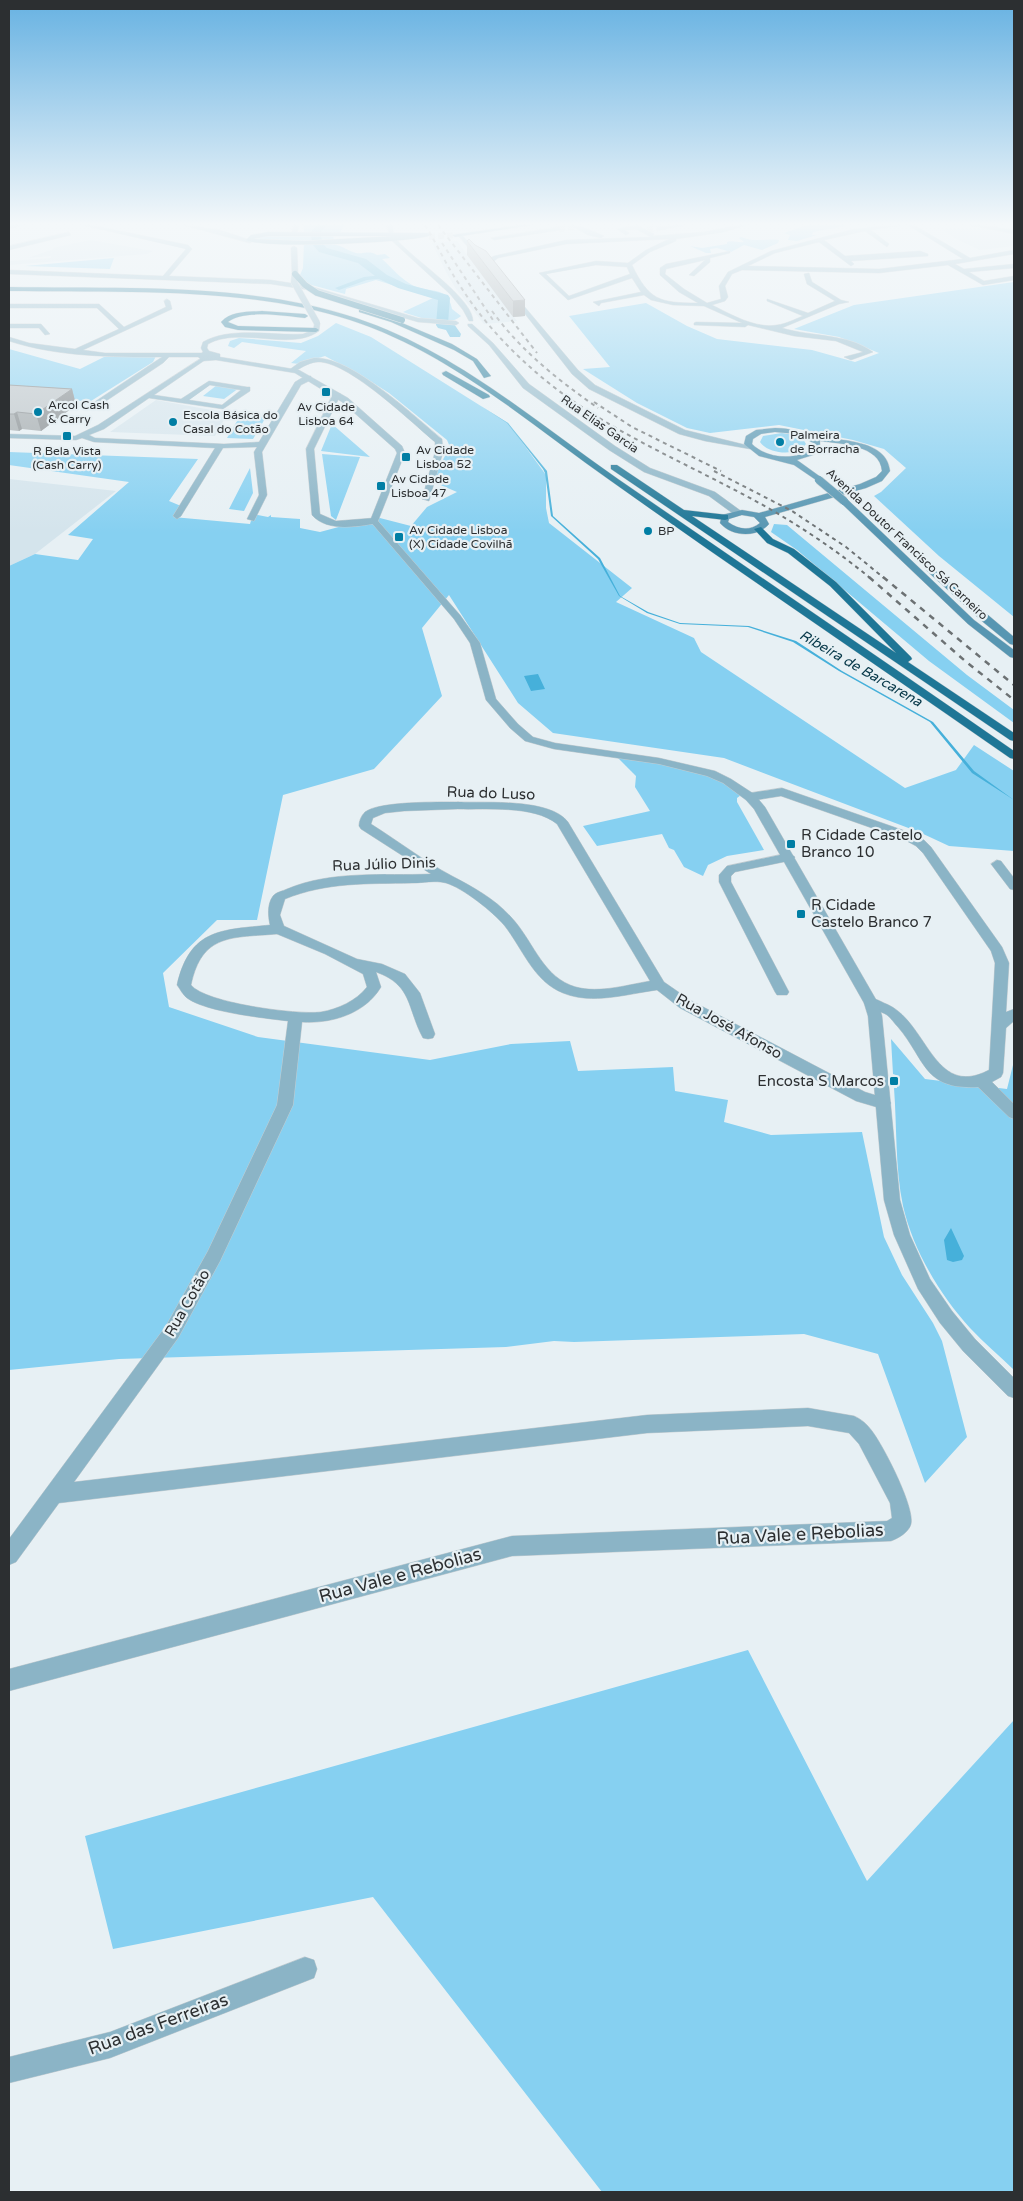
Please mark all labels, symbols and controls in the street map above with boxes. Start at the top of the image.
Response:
marker: Av Cidade Lisboa 64 [320,386,332,398]
street label: Rua Elias Garcia [559,392,641,456]
place label: Arcol Cash & Carry [48,398,109,426]
place label: Av Cidade Lisboa 64 [297,400,355,428]
marker: Arcol Cash & Carry [32,406,44,418]
place label: Escola Básica do Casal do Cotão [183,408,278,436]
marker: Escola Básica do Casal do Cotão [167,416,179,428]
place label: Palmeira de Borracha [790,428,859,456]
marker: R Bela Vista (Cash Carry) [61,430,73,442]
marker: Palmeira de Borracha [774,436,786,448]
place label: Av Cidade Lisboa 52 [416,443,474,471]
place label: R Bela Vista (Cash Carry) [33,444,102,472]
marker: Av Cidade Lisboa 52 [400,451,412,463]
street label: Avenida Doutor Francisco Sá Carneiro [823,465,991,623]
place label: Av Cidade Lisboa 47 [391,472,449,500]
marker: Av Cidade Lisboa 47 [375,480,387,492]
place label: Av Cidade Lisboa (X) Cidade Covilhã [409,523,513,551]
place label: BP [658,524,674,538]
marker: BP [642,525,654,537]
marker: Av Cidade Lisboa (X) Cidade Covilhã [393,531,405,543]
water label: Ribeira de Barcarena [797,626,926,711]
street label: Rua do Luso [446,782,536,804]
place label: R Cidade Castelo Branco 10 [801,826,922,861]
marker: R Cidade Castelo Branco 10 [785,838,797,850]
street label: Rua Júlio Dinis [332,853,436,875]
place label: R Cidade Castelo Branco 7 [811,896,932,931]
marker: R Cidade Castelo Branco 7 [795,908,807,920]
street label: Rua José Afonso [673,989,785,1063]
place label: Encosta S Marcos [757,1072,884,1090]
marker: Encosta S Marcos [888,1075,900,1087]
street label: Rua Cotão [161,1266,213,1340]
street label: Rua Vale e Rebolias [716,1519,884,1549]
street label: Rua Vale e Rebolias [316,1543,484,1607]
street label: Rua das Ferreiras [85,1988,231,2060]

